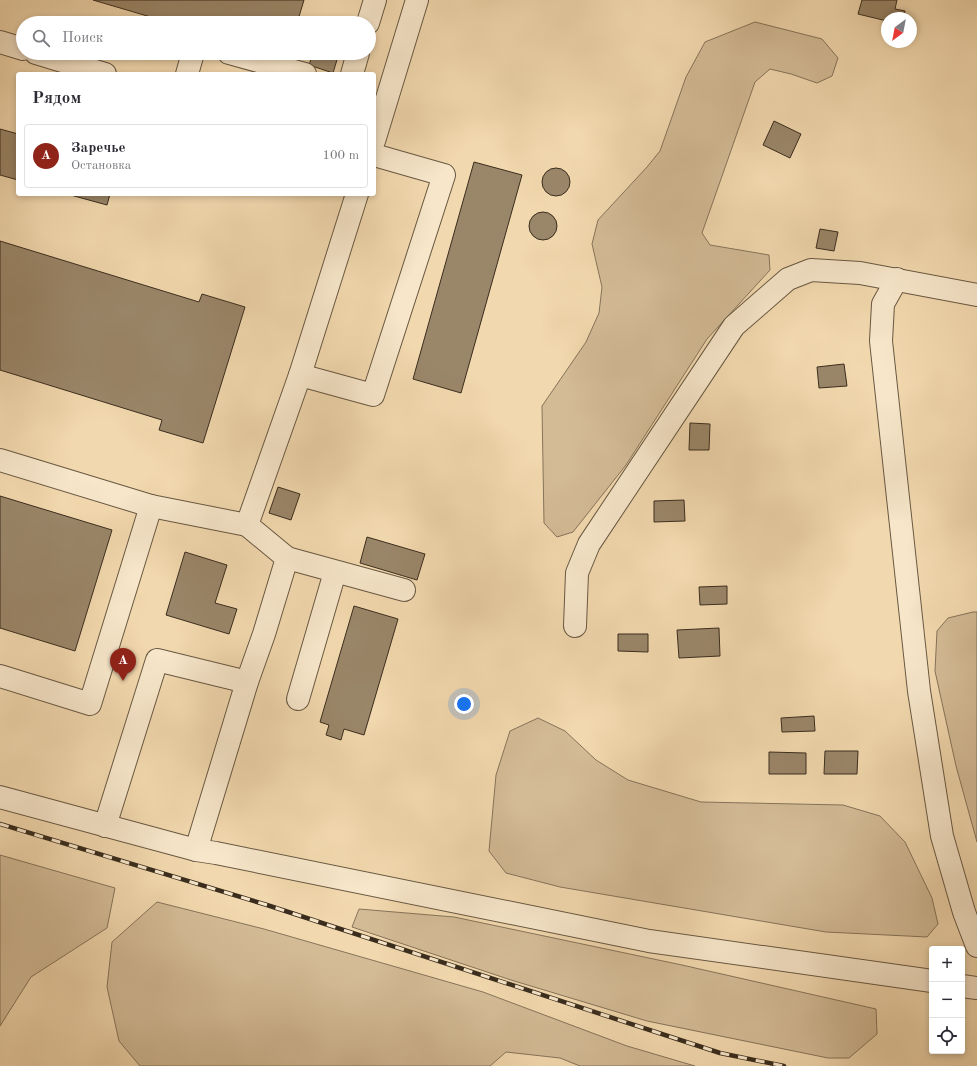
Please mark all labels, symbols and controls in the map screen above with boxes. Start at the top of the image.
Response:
north arrow [881,12,917,48]
search box [16,16,376,60]
icon: search [30,27,52,49]
text: Поиск [62,31,103,46]
text: Рядом [32,90,81,107]
text: Заречье [71,141,126,156]
text: A [41,149,51,162]
text: 100 m [322,149,359,162]
text: Остановка [71,159,131,172]
pin: A [110,648,136,681]
your location [454,694,474,714]
map controls [929,946,965,1054]
button: + [929,946,965,982]
button: − [929,982,965,1018]
button: locate [929,1018,965,1054]

